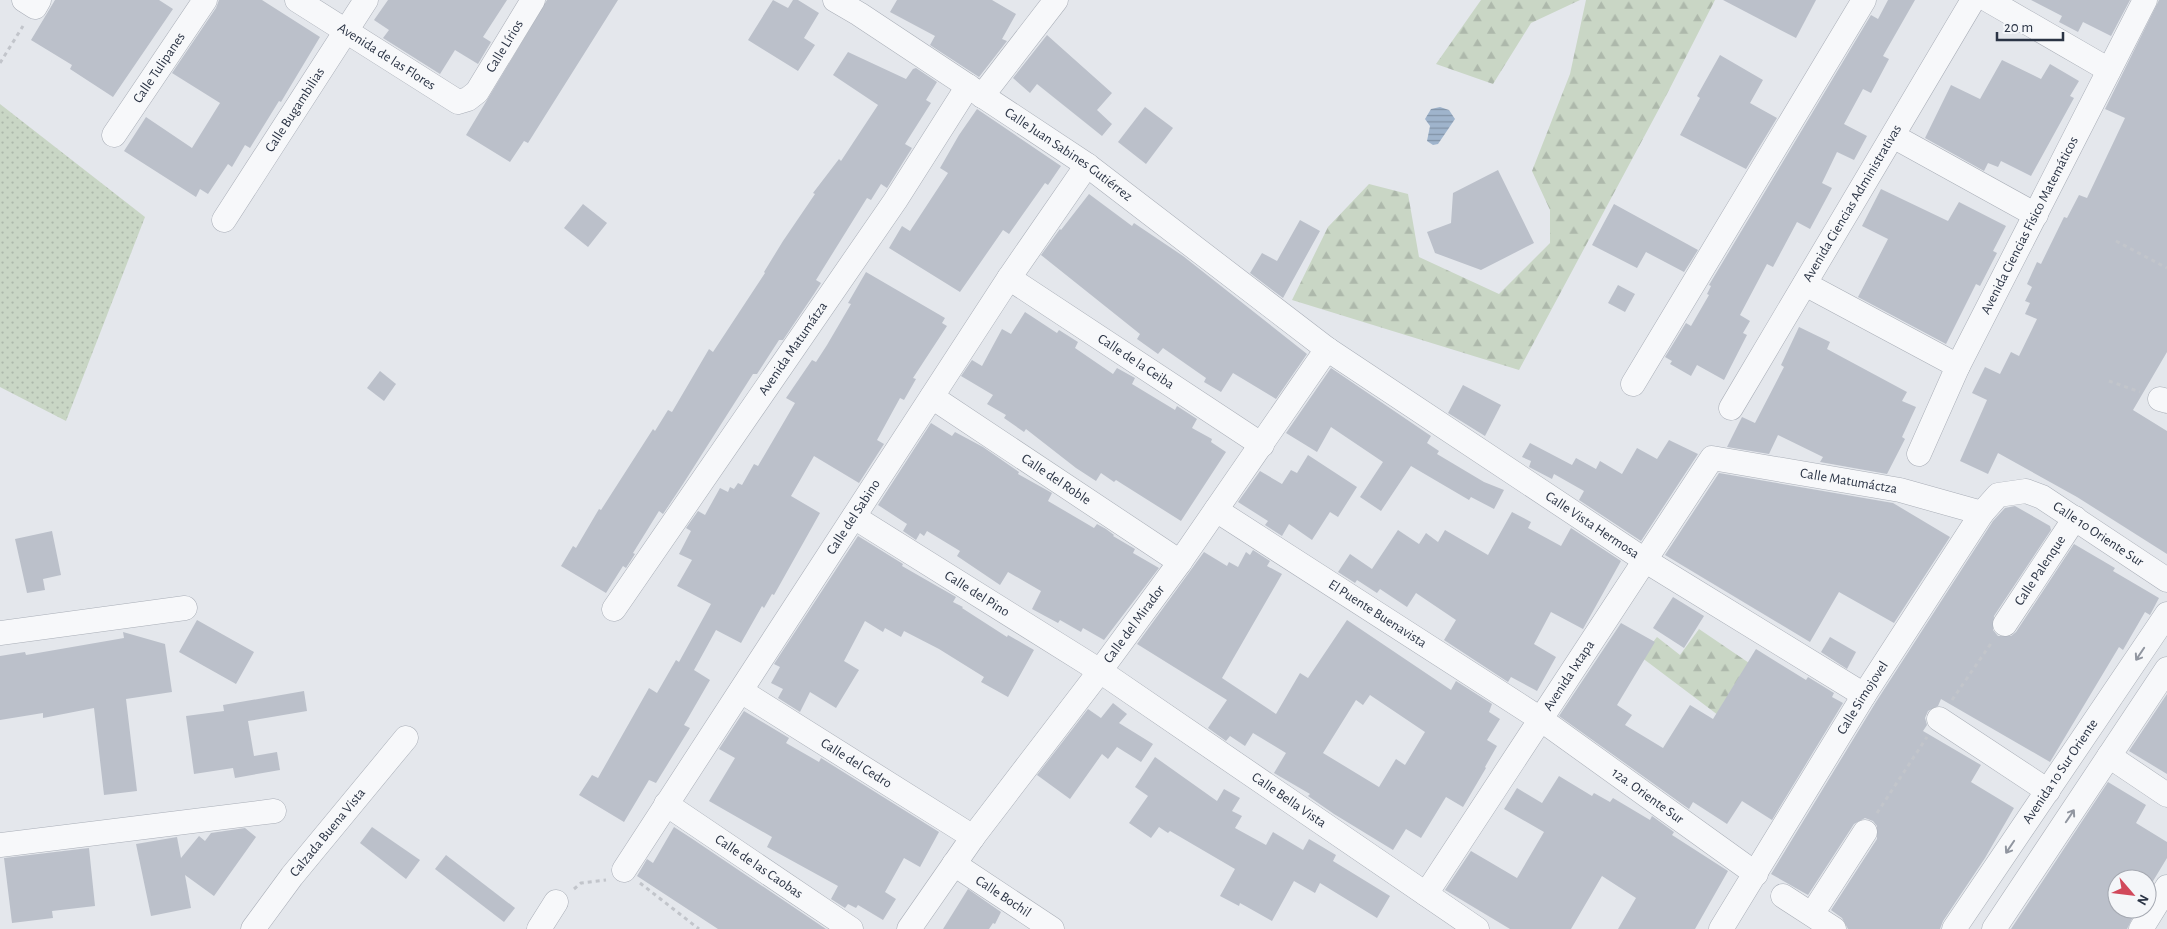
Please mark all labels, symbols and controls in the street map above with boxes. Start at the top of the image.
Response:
scale bar [1997,10,2063,42]
street label: Calle Lírios [484,18,526,75]
text: 20 m [2004,20,2033,35]
street label: Avenida de las Flores [335,21,438,93]
street label: Calle Tulipanes [131,30,188,106]
street label: Calle Bugambilias [263,65,327,155]
street label: Calle Juan Sabines Gutiérrez [1002,105,1135,204]
street label: Avenida Ciencias Administrativas [1801,122,1904,284]
street label: Avenida Ciencias Físico Matemáticos [1979,134,2081,317]
street label: Avenida Matumátza [756,299,830,398]
street label: Calle de la Ceiba [1095,332,1177,392]
street label: Calle del Roble [1019,451,1093,508]
street label: Calle Matumáctza [1799,466,1899,496]
street label: Calle del Sabino [824,477,883,557]
street label: Calle Vista Hermosa [1543,489,1642,562]
street label: Calle 10 Oriente Sur [2050,499,2146,570]
street label: Calle Palenque [2012,533,2068,608]
street label: Calle del Pino [942,568,1012,620]
street label: El Puente Buenavista [1326,577,1429,651]
street label: Calle del Mirador [1101,582,1168,666]
street label: Avenida Ixtapa [1541,638,1598,714]
one-way arrow [2135,647,2145,661]
street label: Calle Simojovel [1835,659,1891,737]
street label: Avenida 10 Sur Oriente [2020,717,2101,826]
street label: Calle del Cedro [818,736,894,791]
street label: 12a. Oriente Sur [1609,766,1687,827]
street label: Calle Bella Vista [1249,770,1329,831]
street label: Calzada Buena Vista [287,785,369,880]
one-way arrow [2065,809,2075,823]
street label: Calle de las Caobas [712,832,805,901]
one-way arrow [2005,840,2015,854]
north arrow [2107,869,2157,919]
street label: Calle Bochil [973,873,1033,920]
text: N [2134,892,2151,907]

